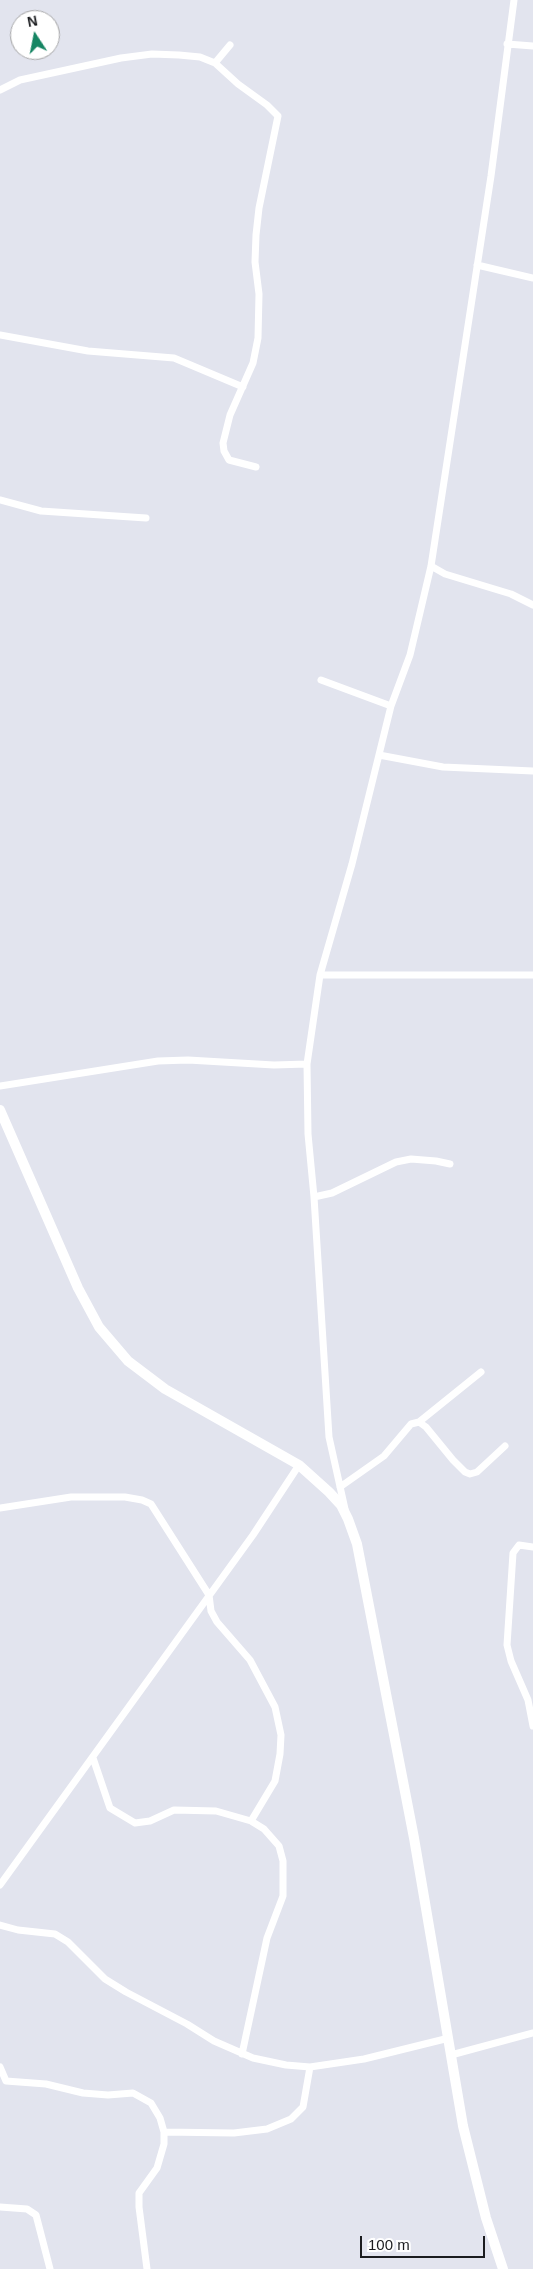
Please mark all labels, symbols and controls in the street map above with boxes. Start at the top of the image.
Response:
north arrow [10,10,60,60]
text: N [26,12,39,30]
scale bar [363,2226,488,2258]
text: 100 m [368,2236,410,2253]

